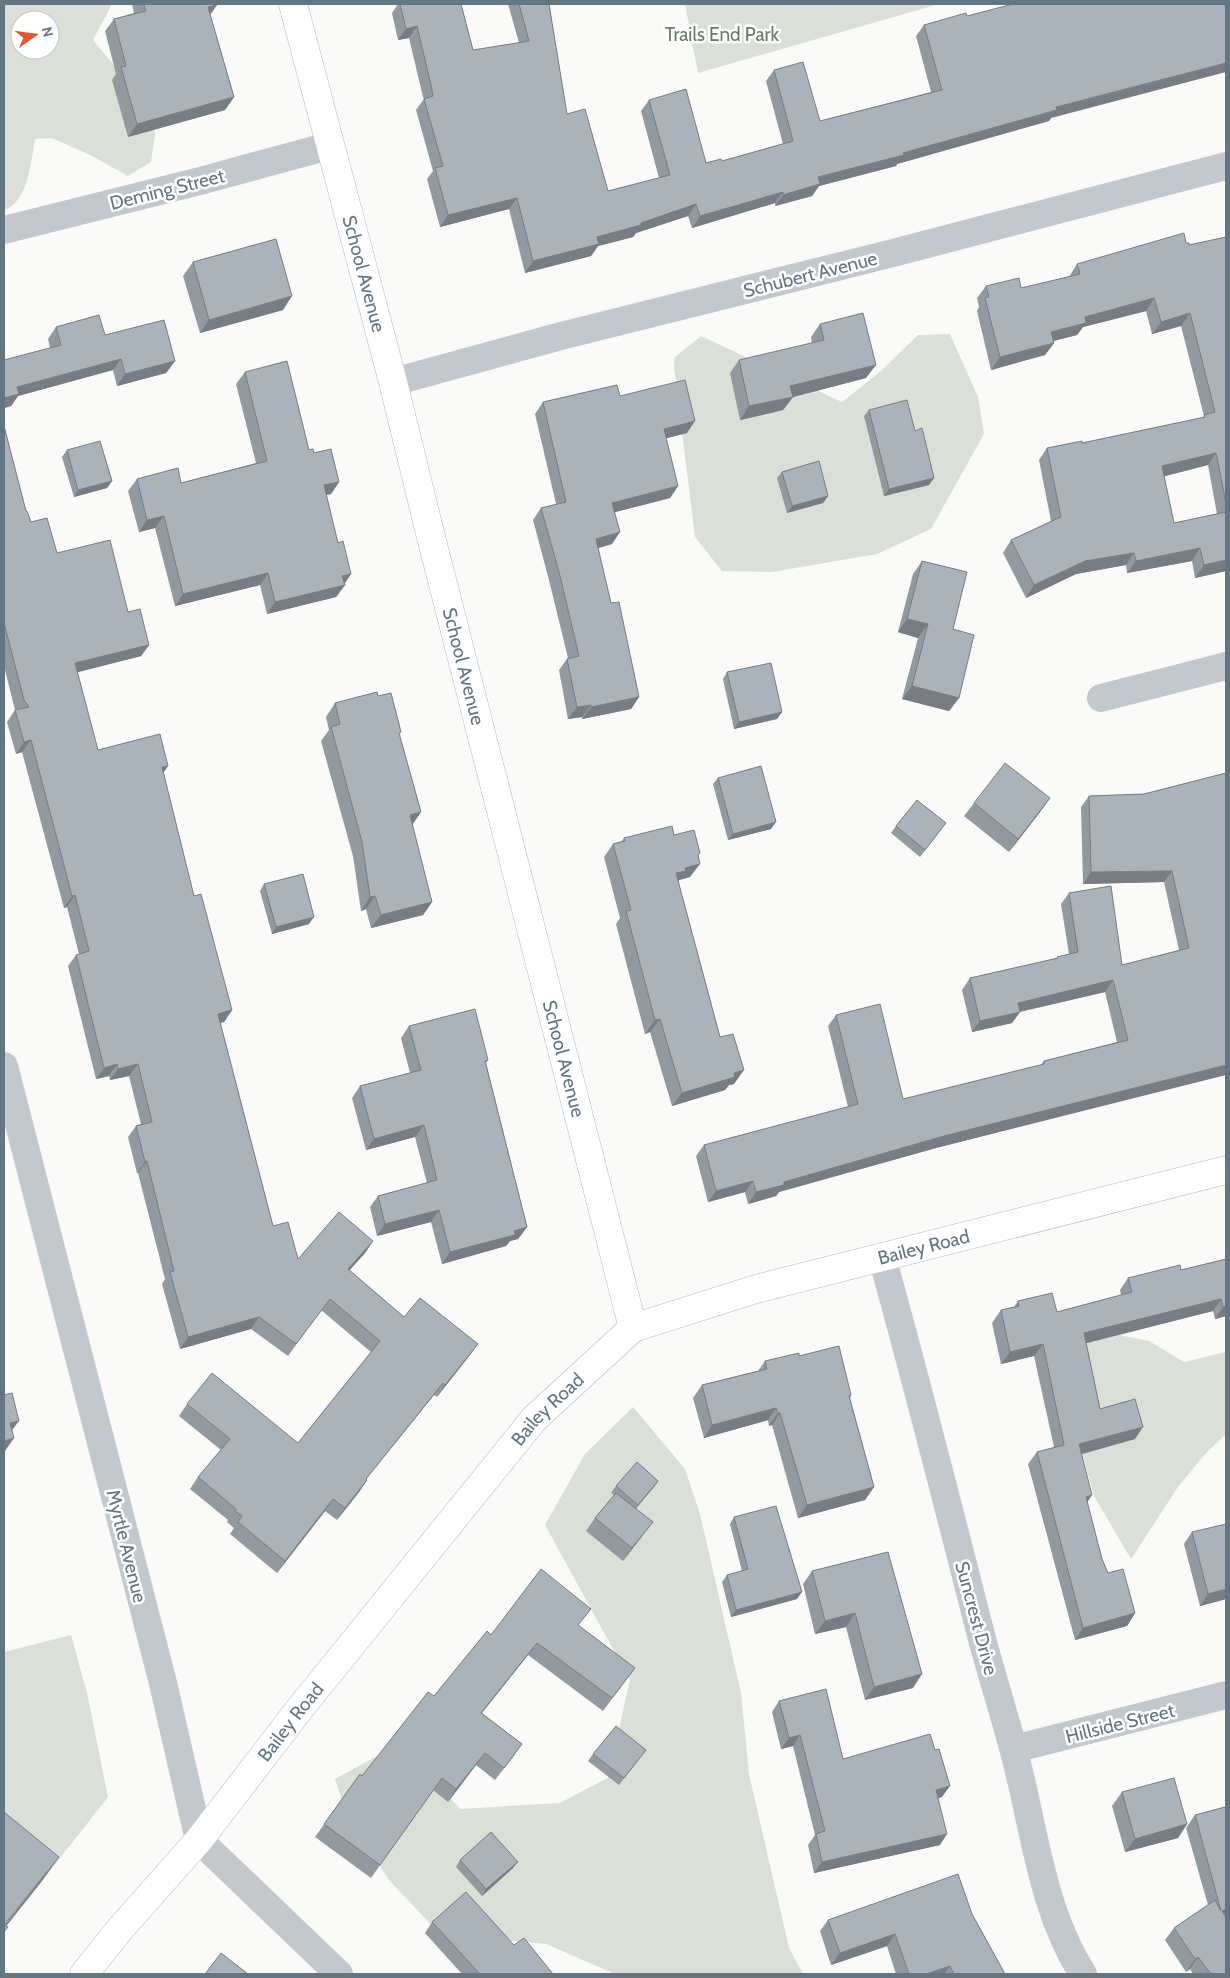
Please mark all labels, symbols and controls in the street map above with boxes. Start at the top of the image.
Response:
north arrow [10,10,60,60]
park label: Trails End Park [665,23,780,46]
text: N [38,25,58,39]
street label: Deming Street [107,164,227,215]
street label: School Avenue [337,213,390,335]
street label: Schubert Avenue [741,247,880,302]
street label: School Avenue [438,605,490,728]
street label: School Avenue [538,998,590,1120]
street label: Bailey Road [875,1224,972,1270]
street label: Bailey Road [506,1368,589,1450]
street label: Myrtle Avenue [101,1487,152,1605]
street label: Suncrest Drive [950,1559,1003,1678]
street label: Bailey Road [253,1678,328,1766]
street label: Hillside Street [1063,1699,1178,1748]

